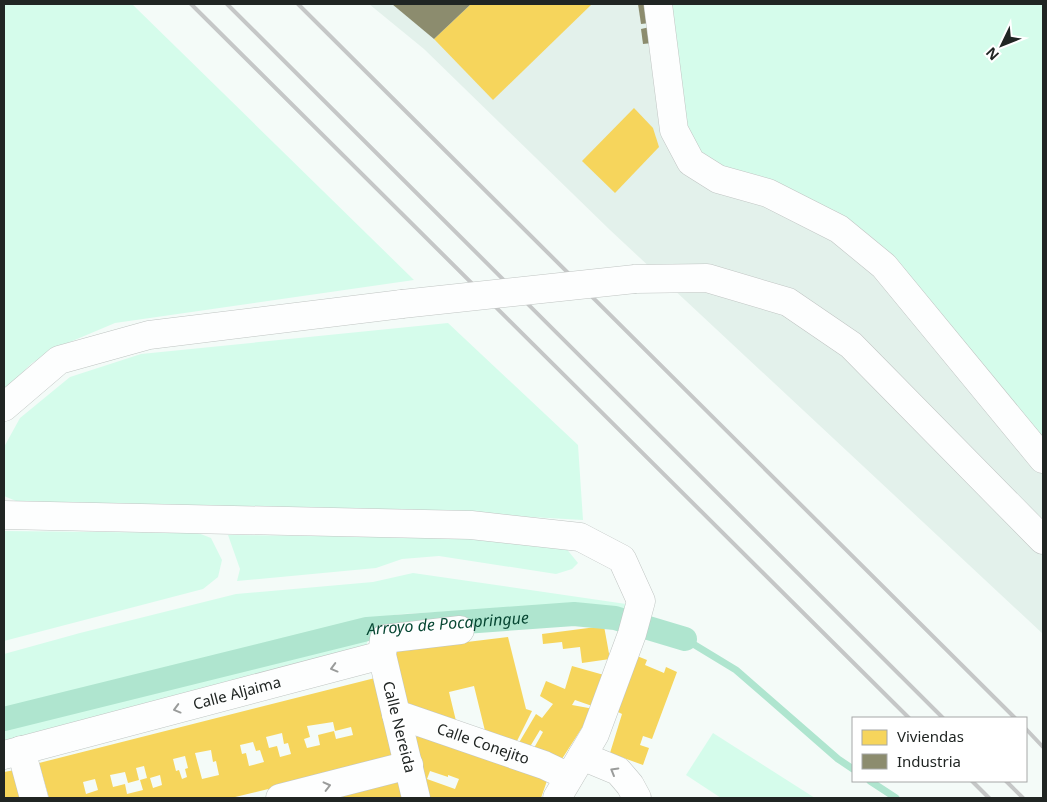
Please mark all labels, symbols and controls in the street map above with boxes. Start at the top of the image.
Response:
north arrow [977,20,1027,70]
text: N [981,44,1003,65]
water label: Arroyo de Pocapringue [365,606,530,640]
one-way arrow [331,662,339,672]
street label: Calle Aljaima [191,671,283,714]
street label: Calle Nereida [379,679,421,775]
one-way arrow [173,703,182,714]
legend [852,717,1027,782]
street label: Calle Conejito [434,718,532,768]
text: Viviendas [897,726,964,746]
text: Industria [897,751,961,771]
one-way arrow [611,767,620,777]
one-way arrow [323,781,332,792]

